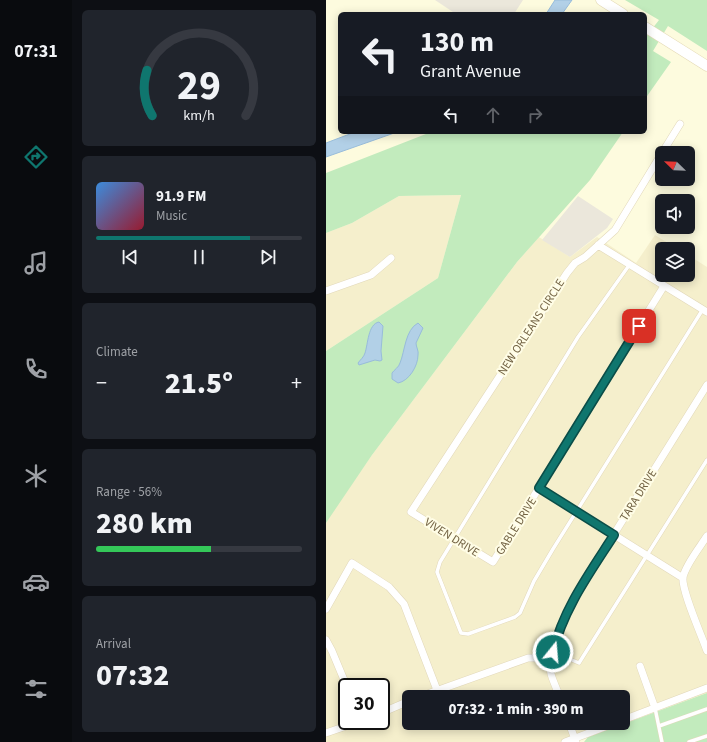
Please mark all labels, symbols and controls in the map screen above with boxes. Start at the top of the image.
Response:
text: 130 m [420,22,494,62]
icon: left [354,28,406,80]
text: 07:31 [14,39,58,64]
text: 29 [177,56,221,116]
text: Grant Avenue [420,59,521,84]
icon: left [440,104,462,126]
icon: ahead [482,104,504,126]
icon: right [524,104,546,126]
text: km/h [183,105,215,126]
icon: directions [22,143,50,171]
north arrow [655,146,695,186]
map controls [655,146,695,282]
text: 91.9 FM [156,186,207,207]
button: sound [655,194,695,234]
text: Music [156,207,187,225]
button: layers [655,242,695,282]
icon: previous [119,246,141,268]
icon: pause [188,246,210,268]
icon: next [257,246,279,268]
icon: music [22,249,50,277]
street label: NEW ORLEANS CIRCLE [494,276,569,379]
pin [622,309,656,343]
icon: arrive [628,315,650,337]
text: Climate [96,343,138,361]
icon: phone [22,355,50,383]
text: 21.5° [165,362,233,405]
text: − [96,367,107,399]
text: + [291,367,302,399]
icon: climate [22,462,50,490]
street label: TARA DRIVE [616,466,661,524]
text: Range · 56% [96,483,162,501]
street label: GABLE DRIVE [492,494,541,558]
text: 280 km [96,502,193,545]
street label: VIVEN DRIVE [421,514,482,561]
icon: car [22,568,50,596]
position arrow [532,631,574,673]
text: Arrival [96,635,131,653]
text: 07:32 [96,654,169,697]
icon: filters [22,675,50,703]
speed limit sign: 30 [338,678,390,730]
text: 07:32 · 1 min · 390 m [449,699,583,720]

